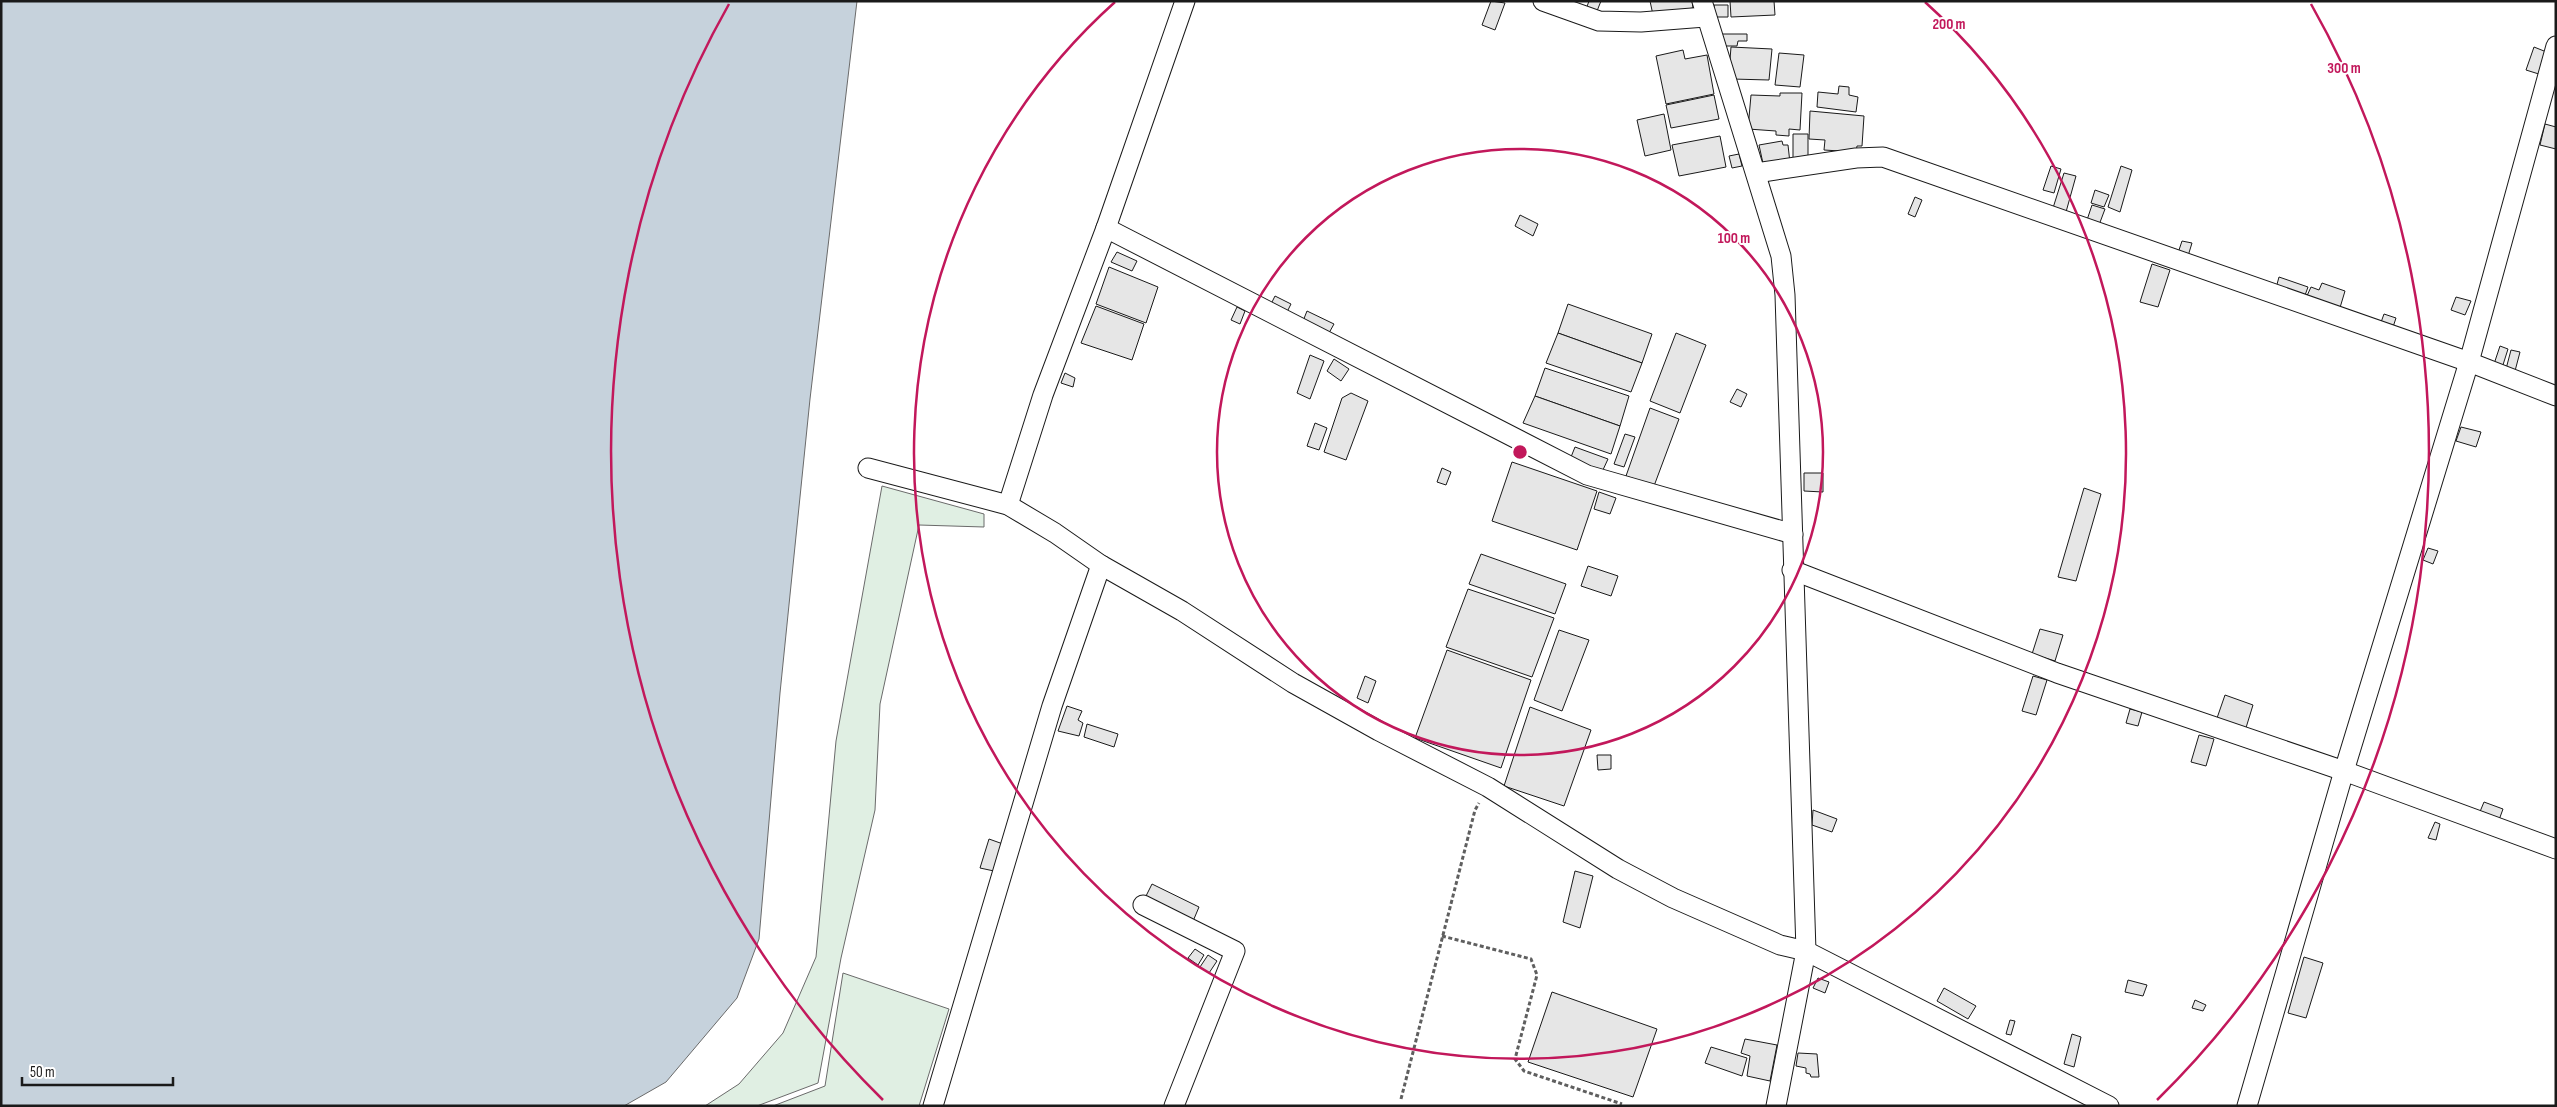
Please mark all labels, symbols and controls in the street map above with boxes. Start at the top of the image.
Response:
text: 200 m [1932,15,1966,34]
text: 300 m [2327,59,2361,78]
text: 100 m [1718,229,1750,248]
centre of rings [1511,443,1529,461]
scale bar [22,1054,174,1086]
text: 50 m [30,1063,55,1082]

